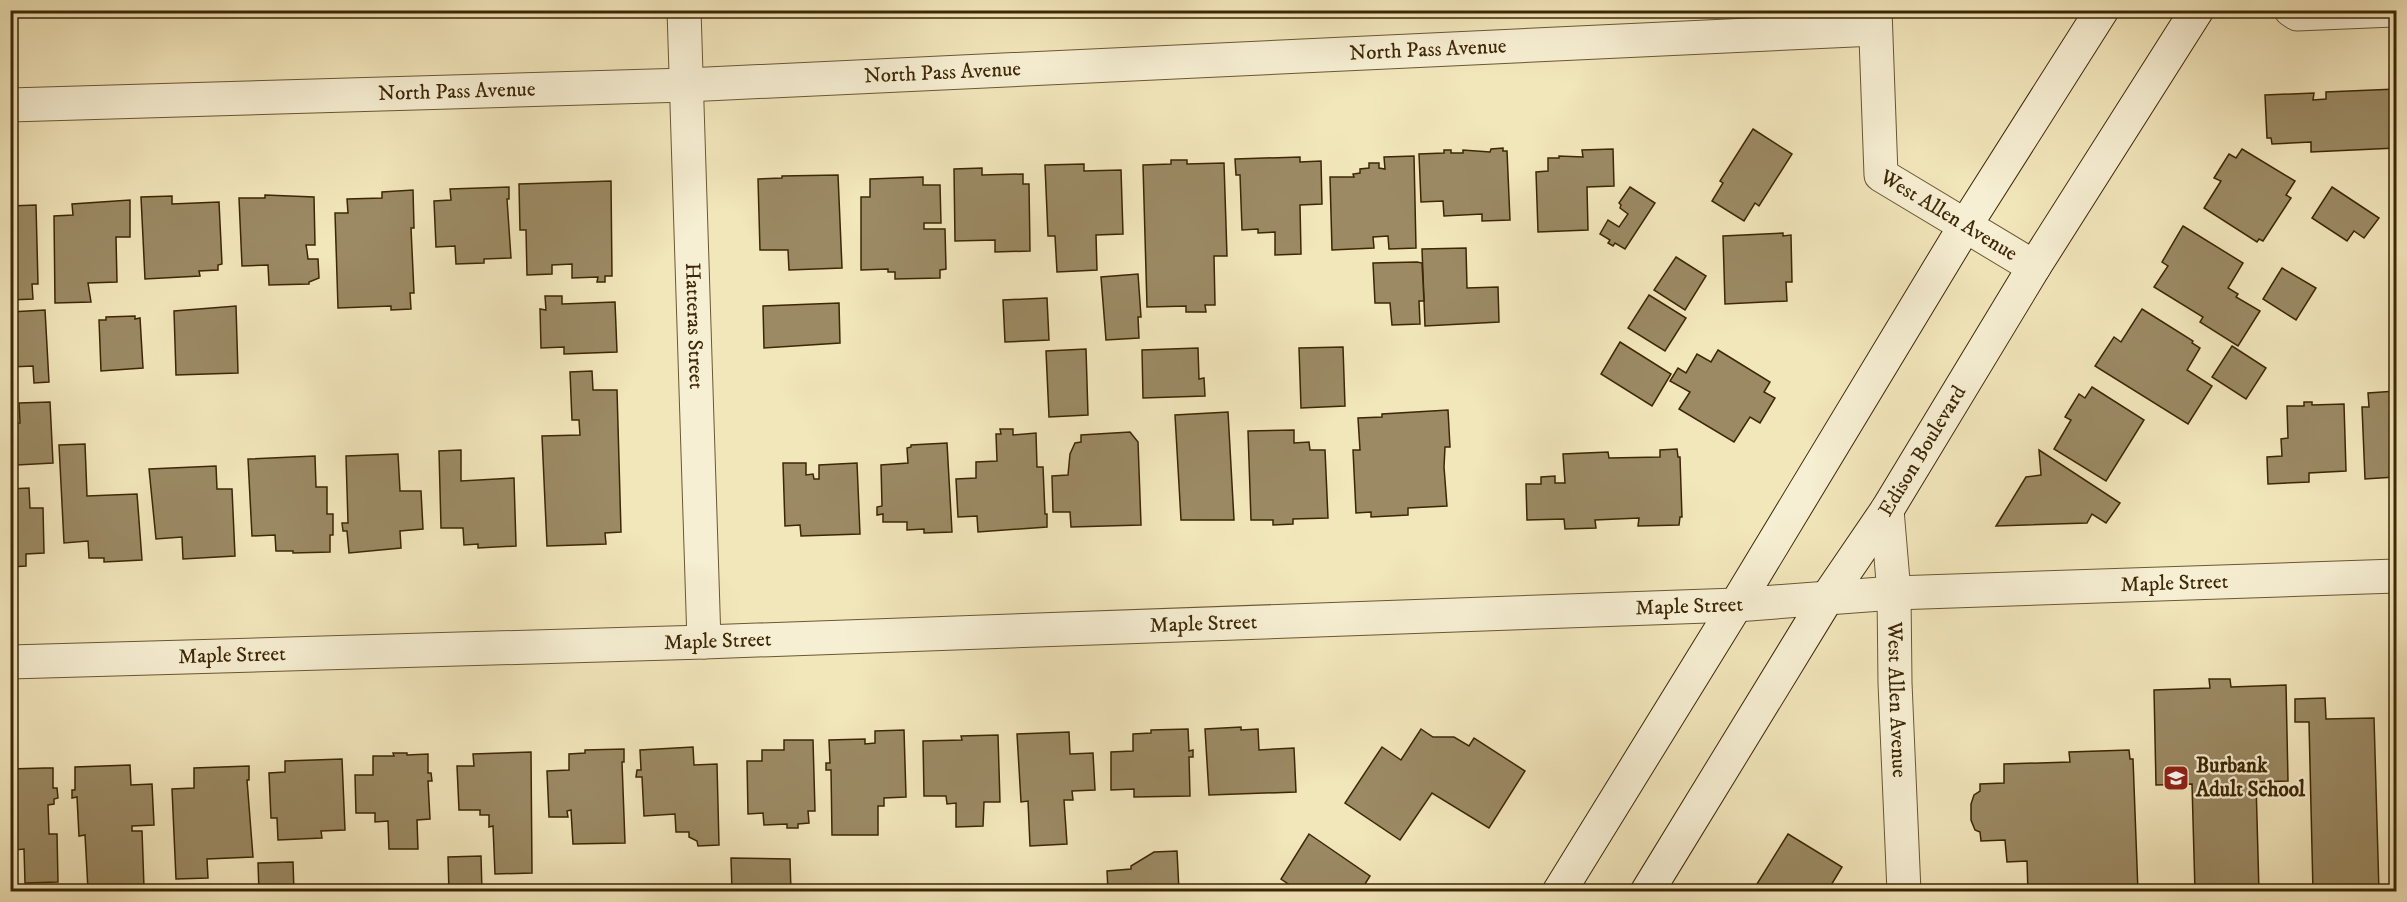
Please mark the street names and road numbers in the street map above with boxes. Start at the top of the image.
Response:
street label: North Pass Avenue [1349,33,1507,67]
street label: North Pass Avenue [863,56,1022,90]
street label: North Pass Avenue [378,76,536,107]
street label: West Allen Avenue [1874,164,2022,267]
street label: Hatteras Street [679,262,709,390]
street label: Edison Boulevard [1873,380,1972,521]
street label: Maple Street [2120,569,2229,598]
street label: Maple Street [1635,591,1744,622]
street label: Maple Street [1149,609,1258,639]
street label: West Allen Avenue [1881,621,1912,778]
street label: Maple Street [663,627,772,656]
street label: Maple Street [178,641,286,670]

